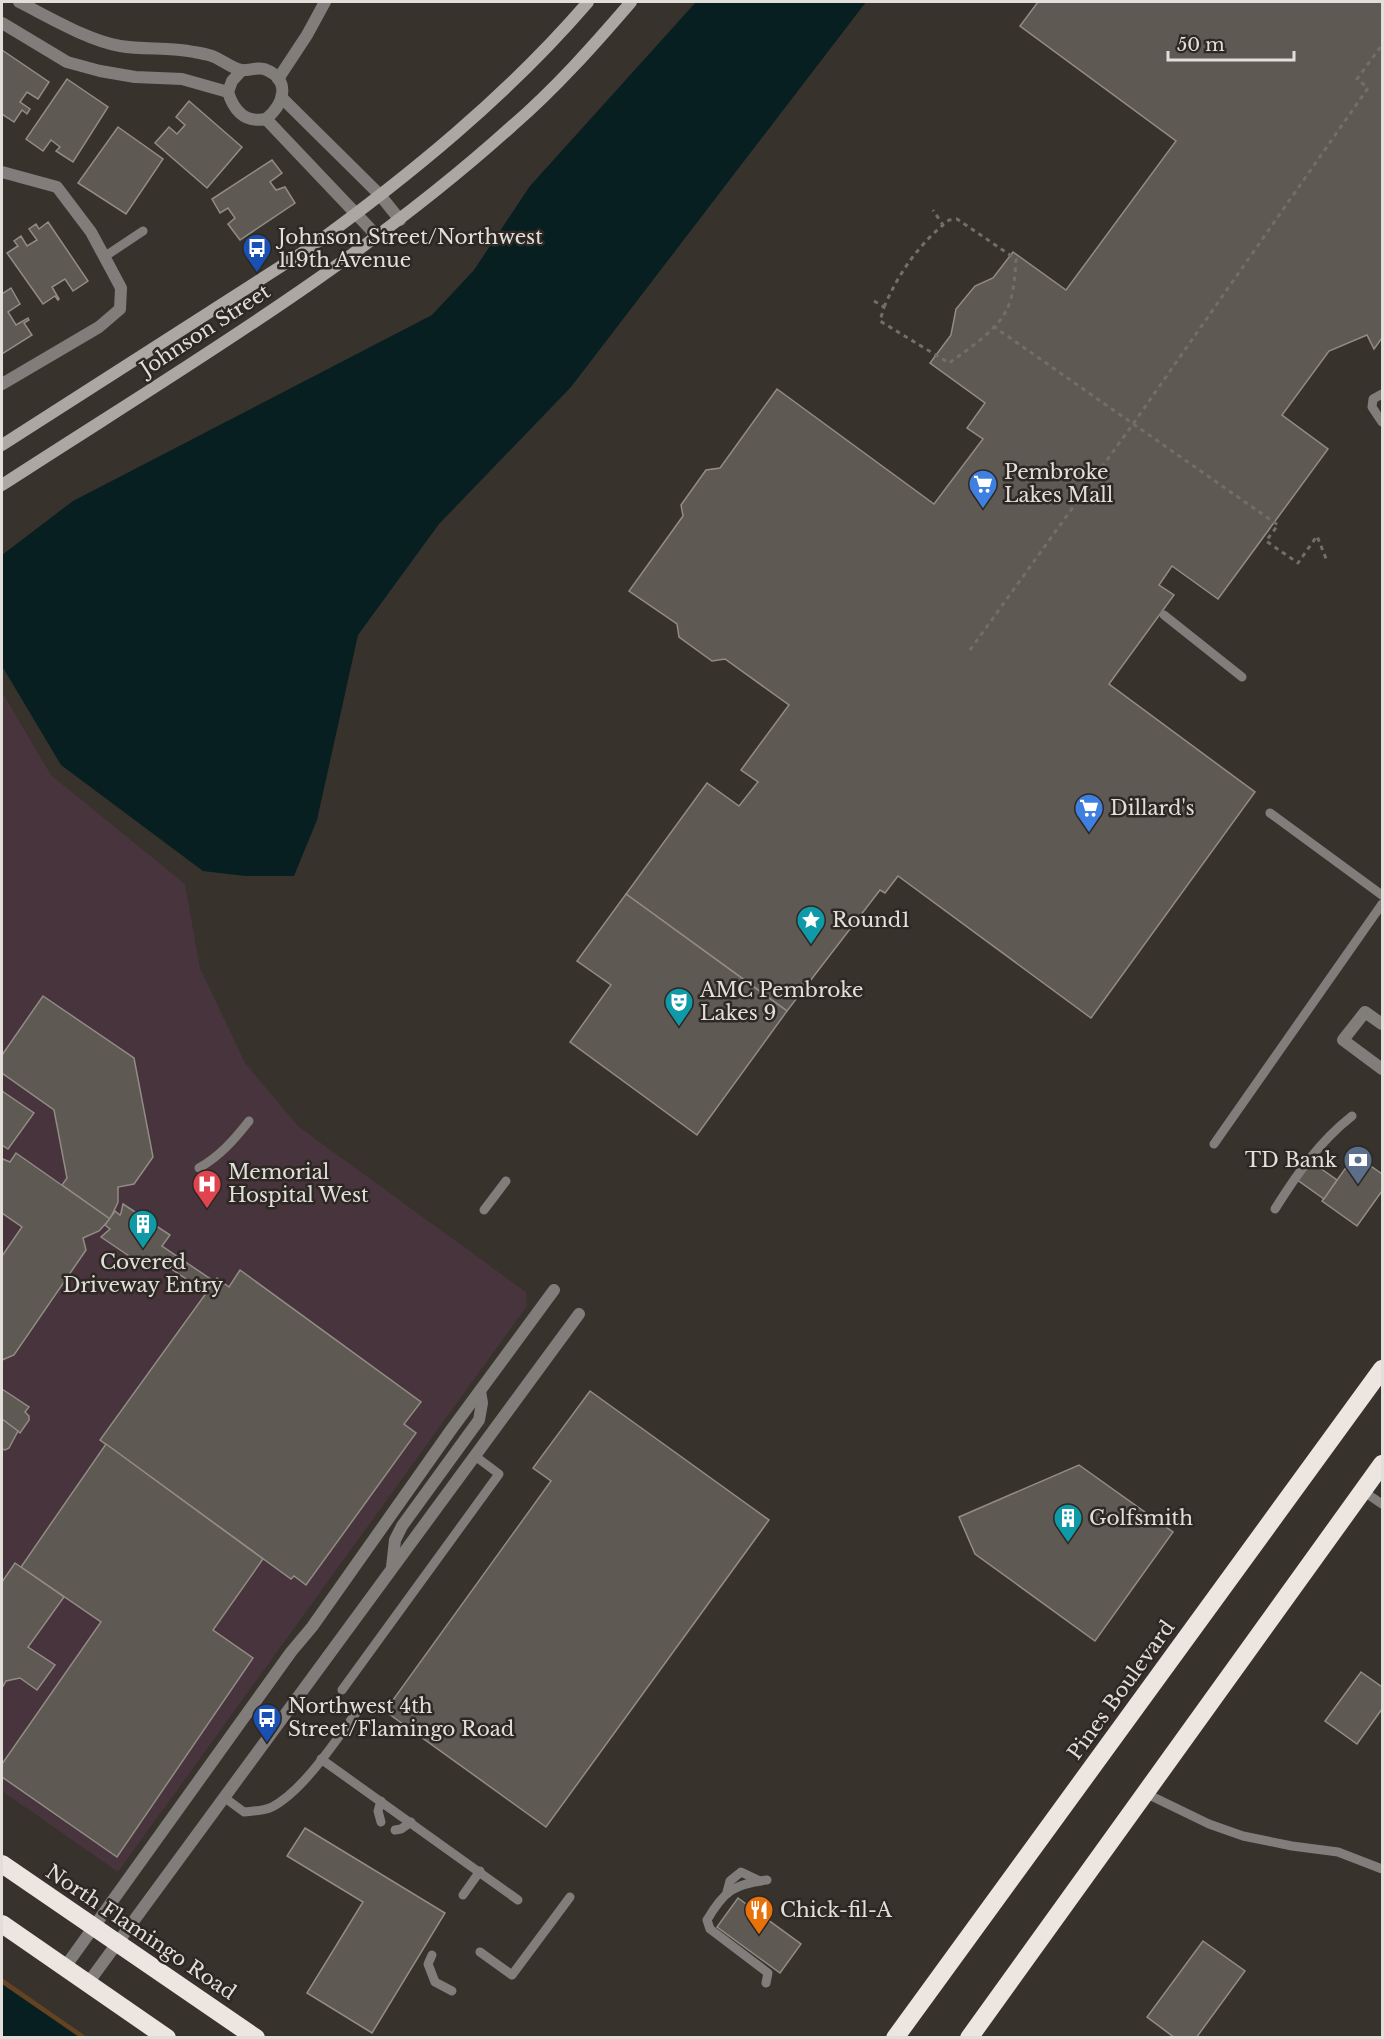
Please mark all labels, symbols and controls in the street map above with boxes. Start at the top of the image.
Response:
scale bar [1168,24,1294,62]
text: 50 m [1177,34,1225,56]
place label: Johnson Street/Northwest 119th Avenue [275,225,543,272]
bus stop icon: Johnson Street/Northwest 119th Avenue [241,232,273,274]
street label: Johnson Street [133,279,275,382]
place label: Pembroke Lakes Mall [1004,460,1113,507]
supermarket icon: Pembroke Lakes Mall [967,468,999,510]
supermarket icon: Dillard's [1073,792,1105,834]
place label: Dillard's [1110,796,1195,820]
place icon: Round1 [795,904,827,946]
place label: Round1 [832,908,910,932]
place label: AMC Pembroke Lakes 9 [699,978,863,1025]
theatre icon: AMC Pembroke Lakes 9 [663,986,695,1028]
bank icon: TD Bank [1342,1144,1374,1186]
place label: TD Bank [1245,1148,1338,1172]
place label: Memorial Hospital West [228,1160,369,1207]
hospital icon: Memorial Hospital West [191,1168,223,1210]
building icon: Covered Driveway Entry [127,1208,159,1250]
place label: Covered Driveway Entry [63,1250,223,1297]
building icon: Golfsmith [1052,1502,1084,1544]
place label: Golfsmith [1089,1506,1193,1530]
street label: Pines Boulevard [1062,1616,1180,1764]
place label: Northwest 4th Street/Flamingo Road [288,1694,514,1741]
bus stop icon: Northwest 4th Street/Flamingo Road [251,1702,283,1744]
street label: North Flamingo Road [41,1859,241,2005]
restaurant icon: Chick-fil-A [743,1894,775,1936]
place label: Chick-fil-A [780,1898,893,1922]

